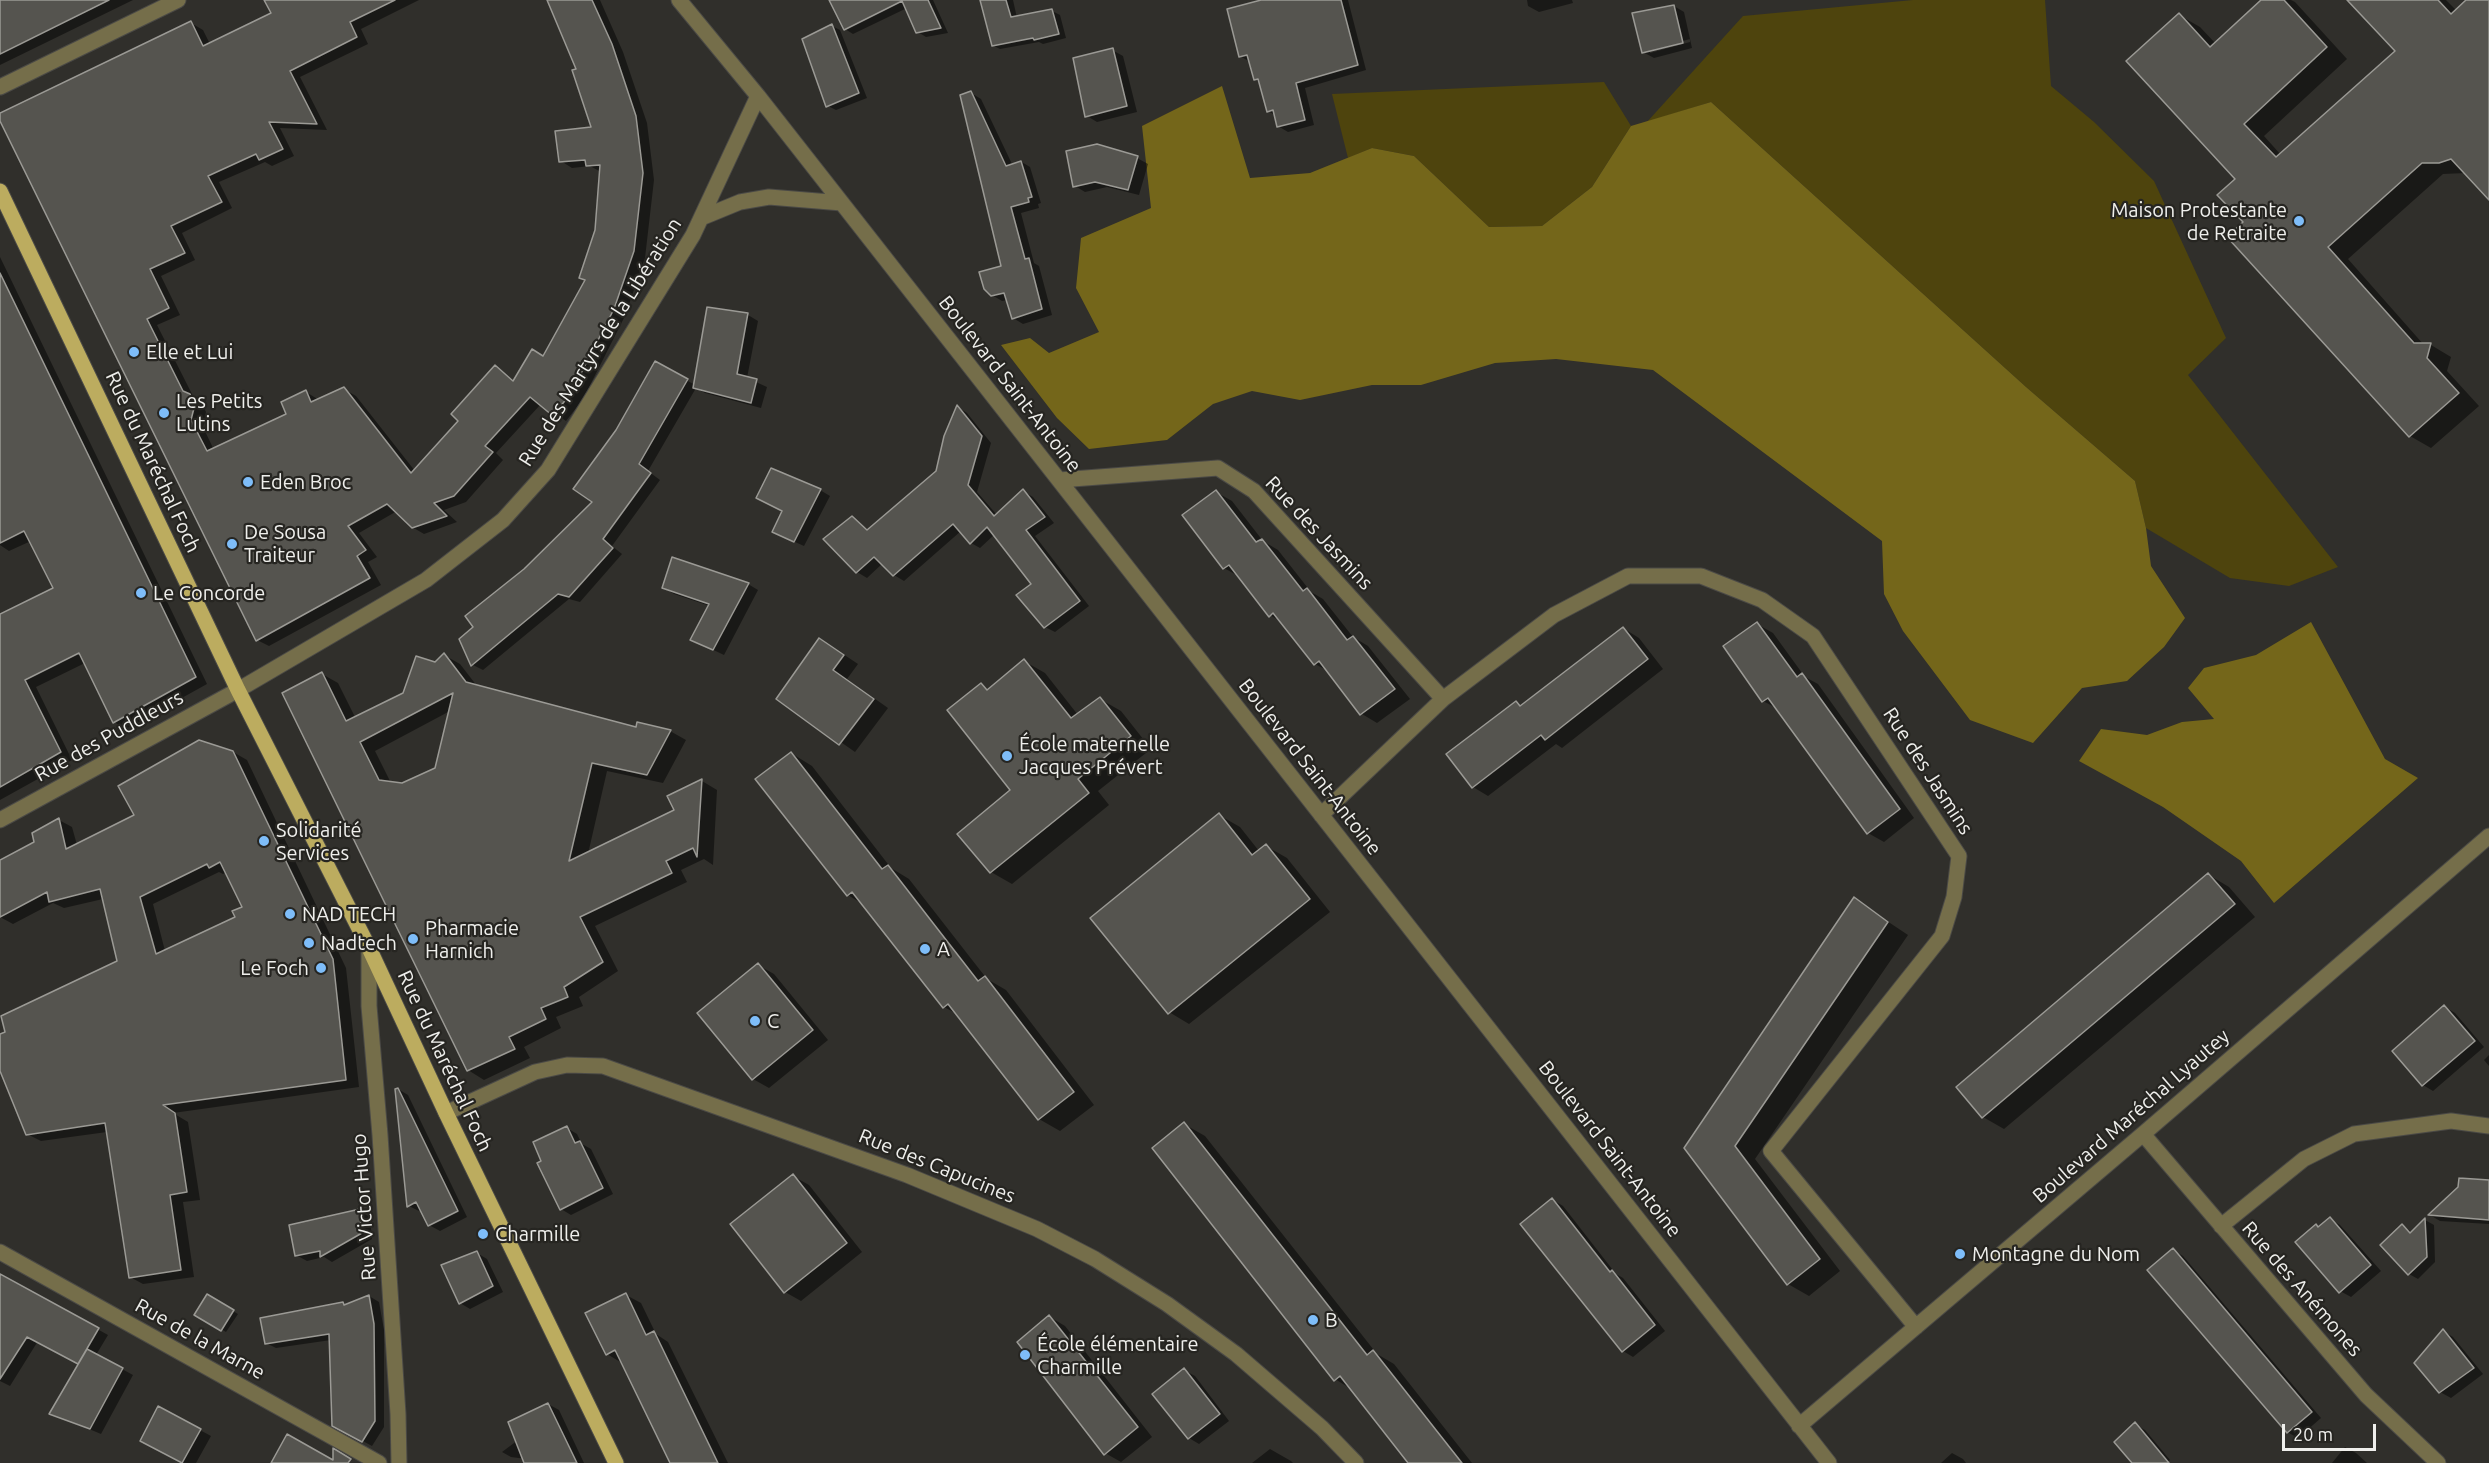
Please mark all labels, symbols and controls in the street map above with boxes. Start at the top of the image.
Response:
place label: Maison Protestante de Retraite [2111,198,2287,245]
street label: Rue des Martyrs de la Libération [514,214,686,470]
marker: Maison Protestante de Retraite [2292,214,2306,228]
street label: Boulevard Saint-Antoine [934,291,1086,477]
place label: Elle et Lui [146,340,233,364]
marker: Elle et Lui [127,345,141,359]
street label: Rue du Maréchal Foch [100,368,206,556]
place label: Les Petits Lutins [176,389,262,436]
marker: Les Petits Lutins [157,406,171,420]
place label: Eden Broc [260,470,351,494]
street label: Rue des Jasmins [1260,471,1378,595]
marker: Eden Broc [241,475,255,489]
place label: De Sousa Traiteur [244,520,326,567]
marker: De Sousa Traiteur [225,537,239,551]
place label: Le Concorde [153,581,265,605]
marker: Le Concorde [134,586,148,600]
street label: Boulevard Saint-Antoine [1234,674,1386,860]
street label: Rue des Puddleurs [30,685,188,787]
street label: Rue des Jasmins [1878,703,1978,839]
place label: École maternelle Jacques Prévert [1019,732,1170,779]
marker: École maternelle Jacques Prévert [1000,749,1014,763]
place label: Solidarité Services [276,818,362,865]
marker: Solidarité Services [257,834,271,848]
place label: NAD TECH [302,902,396,926]
marker: NAD TECH [283,907,297,921]
place label: Pharmacie Harnich [425,916,519,963]
place label: Nadtech [321,931,397,955]
marker: Pharmacie Harnich [406,932,420,946]
marker: Nadtech [302,936,316,950]
place label: A [937,937,950,961]
marker: A [918,942,932,956]
place label: Le Foch [240,956,309,980]
marker: Le Foch [314,961,328,975]
street label: Rue du Maréchal Foch [392,967,498,1155]
place label: C [767,1009,779,1033]
marker: C [748,1014,762,1028]
street label: Boulevard Maréchal Lyautey [2028,1024,2234,1208]
street label: Boulevard Saint-Antoine [1534,1056,1686,1242]
street label: Rue des Capucines [855,1124,1019,1208]
street label: Rue Victor Hugo [347,1133,381,1281]
street label: Rue des Anémones [2237,1217,2367,1361]
place label: Charmille [495,1222,580,1246]
marker: Charmille [476,1227,490,1241]
place label: Montagne du Nom [1972,1242,2140,1266]
marker: Montagne du Nom [1953,1247,1967,1261]
street label: Rue de la Marne [131,1293,269,1385]
place label: B [1325,1308,1338,1332]
marker: B [1306,1313,1320,1327]
place label: École élémentaire Charmille [1037,1332,1199,1379]
marker: École élémentaire Charmille [1018,1348,1032,1362]
scale bar [2285,1412,2380,1450]
text: 20 m [2293,1424,2333,1444]

